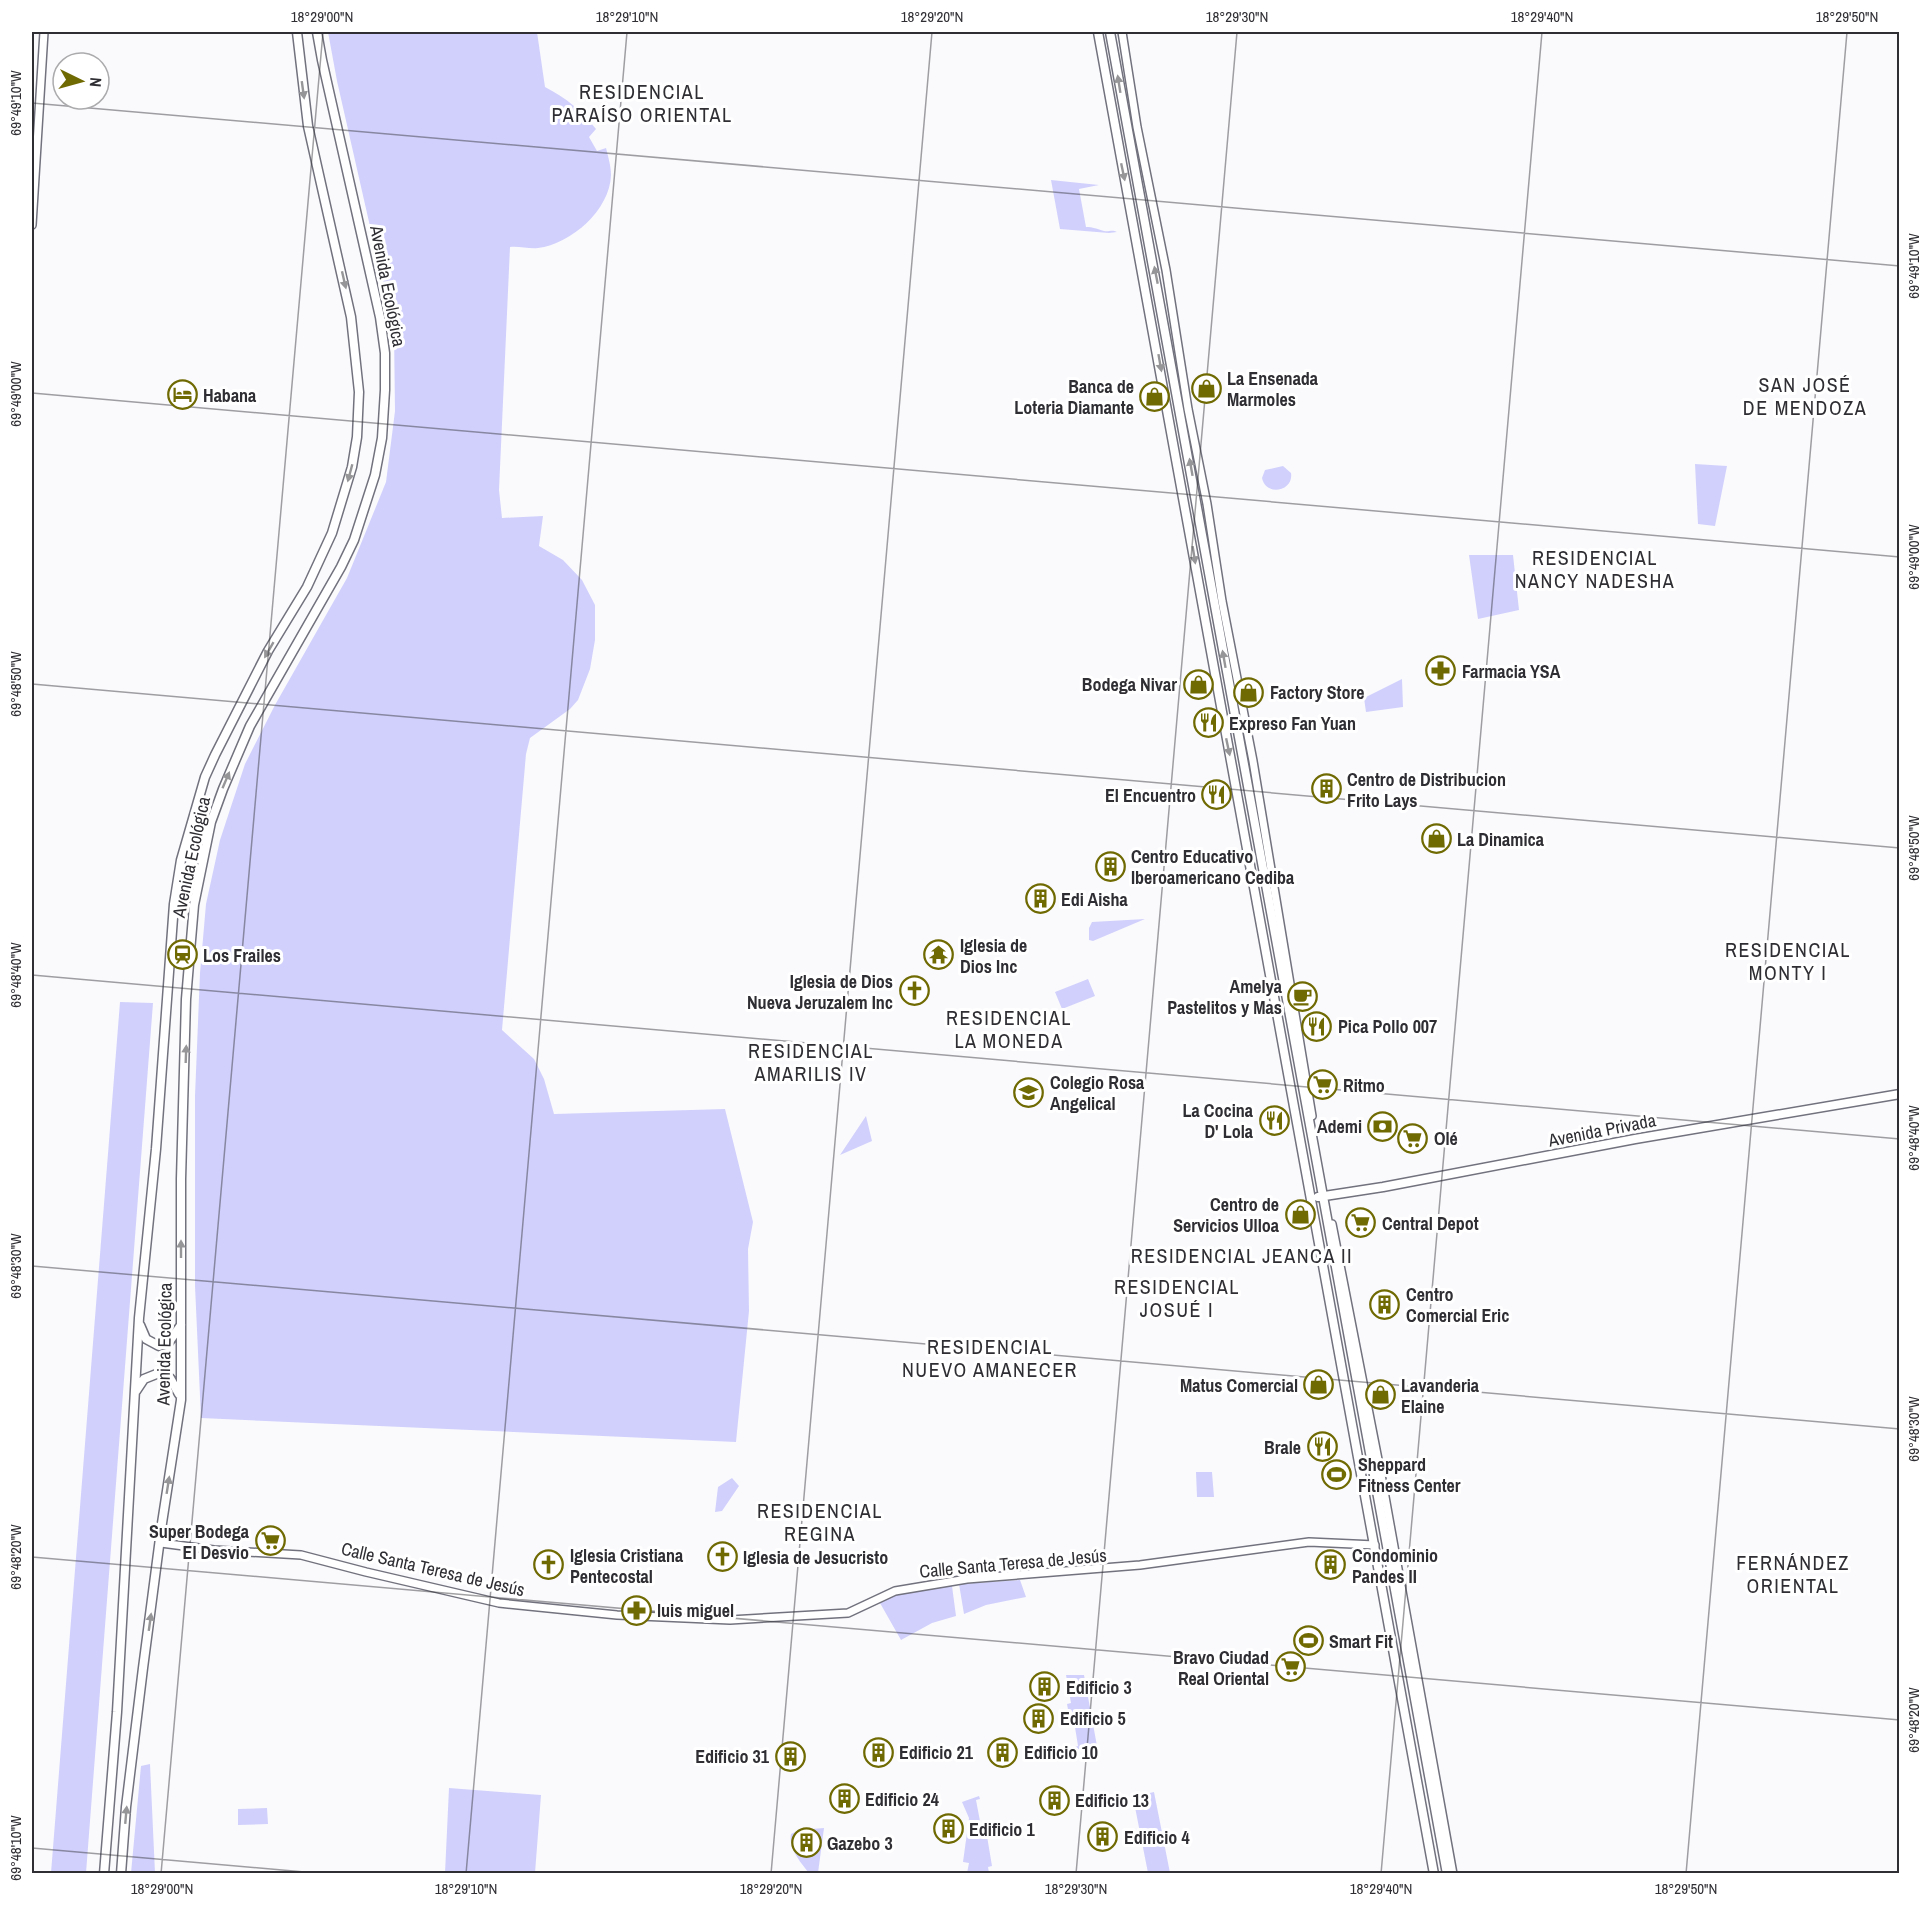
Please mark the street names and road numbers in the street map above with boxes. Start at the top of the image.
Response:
street label: Avenida Ecológica [364,222,412,349]
street label: Avenida Ecológica [166,794,216,921]
street label: Avenida Privada [1545,1107,1658,1153]
street label: Avenida Ecológica [150,1282,178,1407]
street label: Calle Santa Teresa de Jesús [339,1536,527,1602]
street label: Calle Santa Teresa de Jesús [918,1542,1108,1584]

